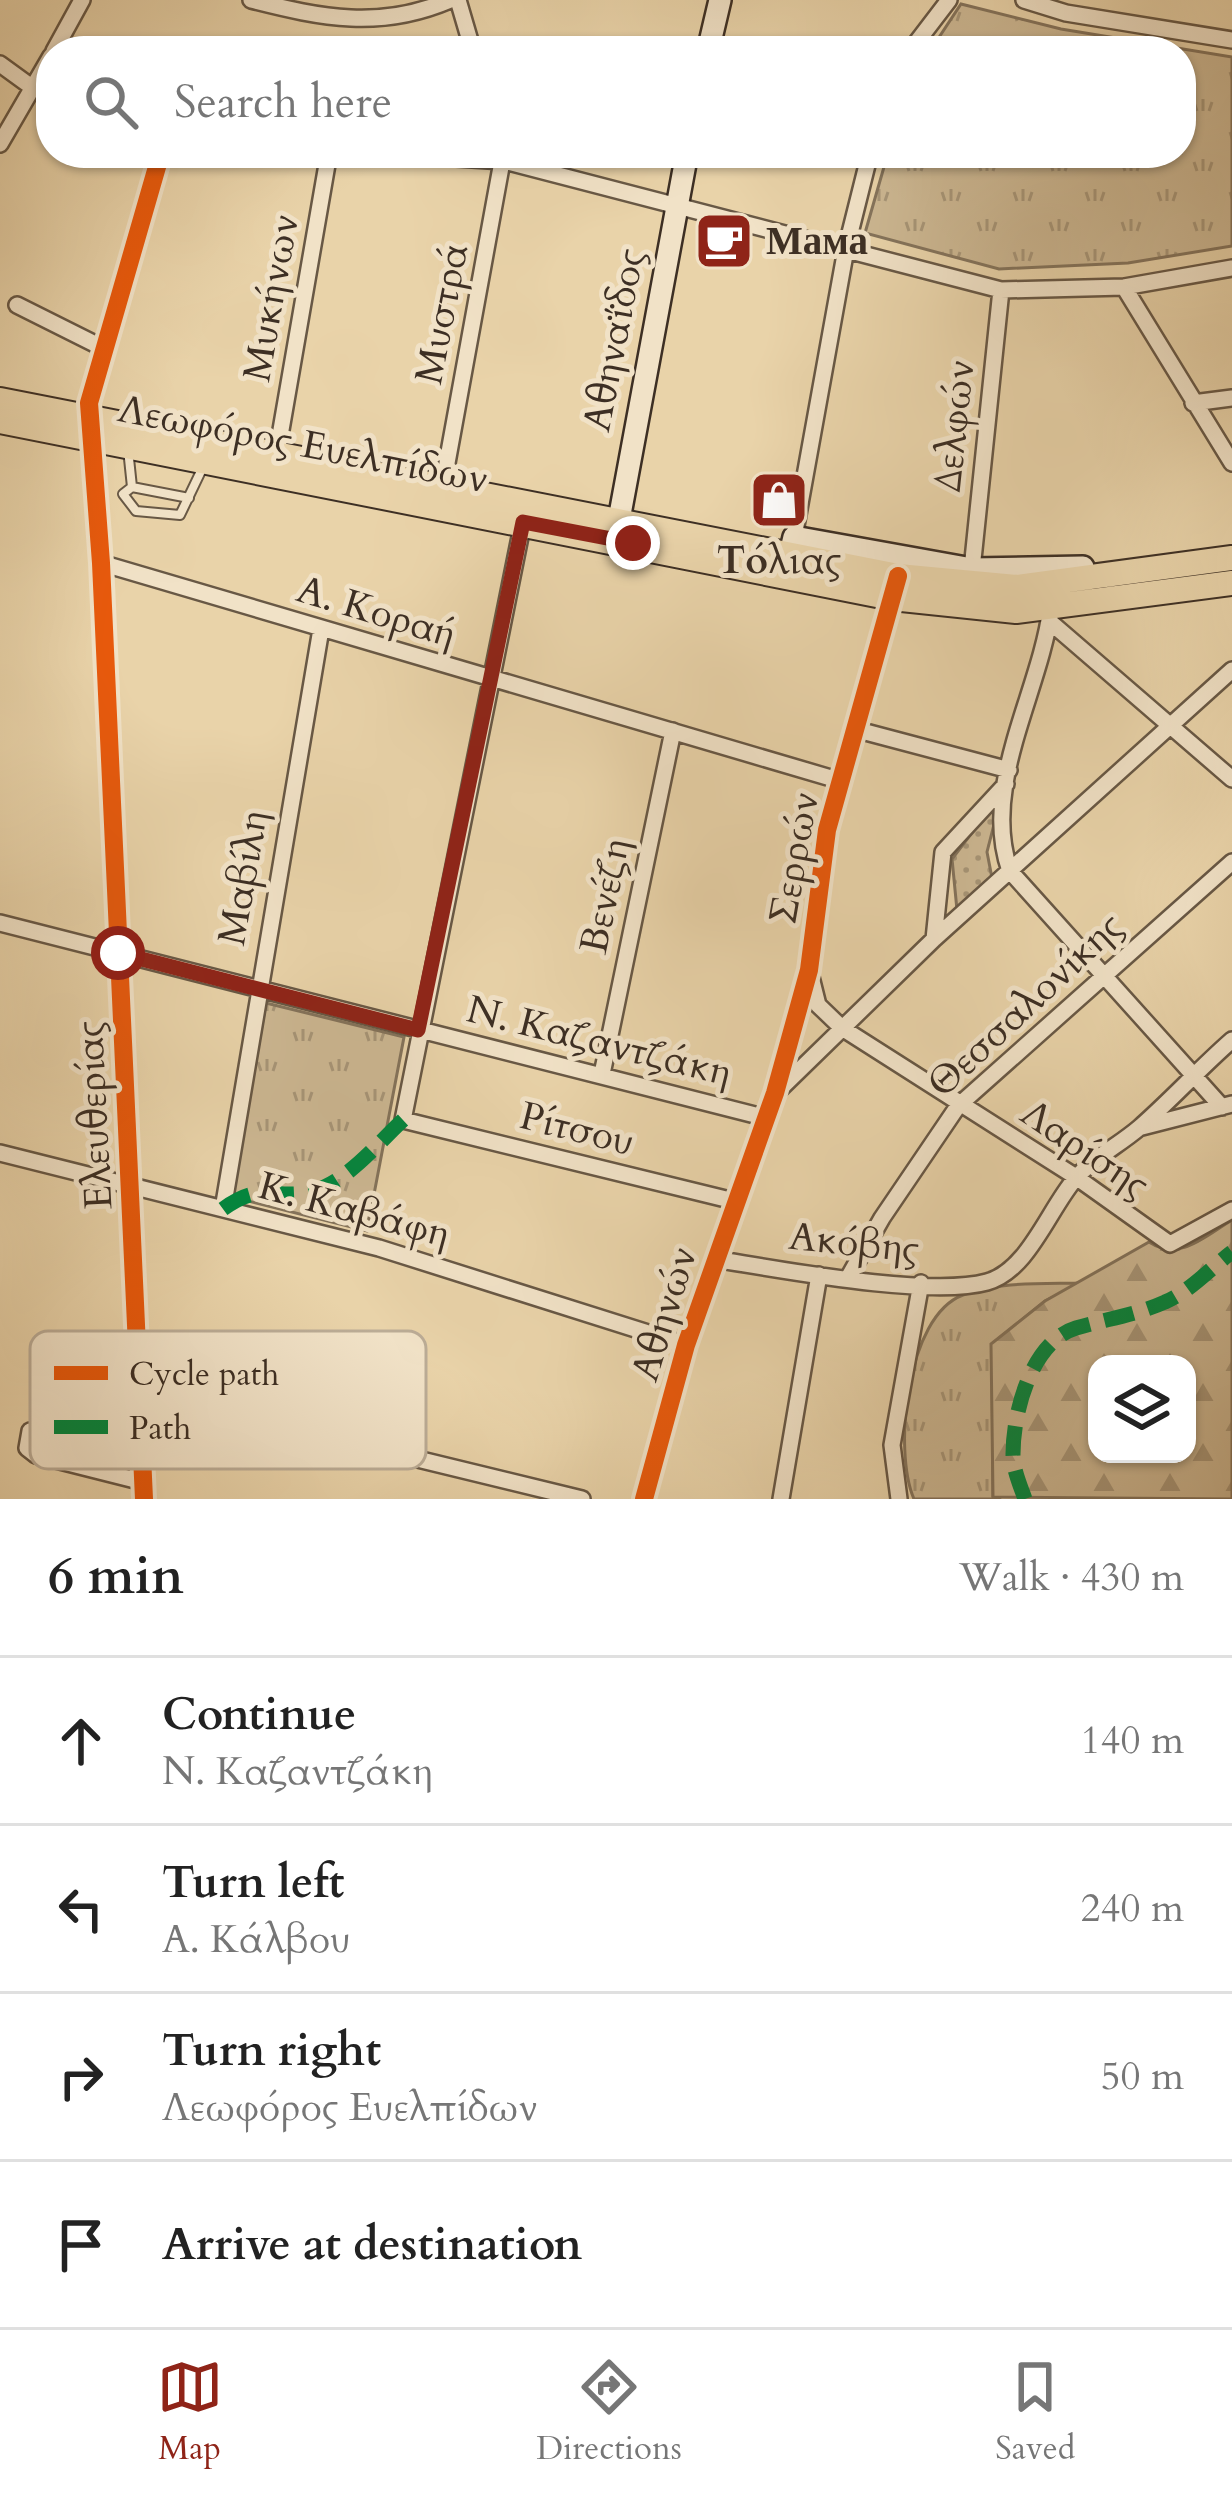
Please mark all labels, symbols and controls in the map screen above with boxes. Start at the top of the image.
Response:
search box [36,36,1196,168]
icon: search [78,69,144,135]
text: Search here [174,72,392,133]
street label: Μυκήνων [230,210,312,386]
cafe icon: Мама [693,210,755,272]
place label: Мама [766,215,868,268]
street label: Μυστρά [402,237,482,389]
street label: Αθηναΐδος [570,244,658,436]
street label: Δελφών [921,358,987,494]
street label: Λεωφόρος Ευελπίδων [114,382,492,506]
shop icon: Τόλιας [748,469,810,531]
route end [606,516,660,570]
place label: Τόλιας [717,534,841,587]
street label: Α. Κοραή [291,563,463,661]
street label: Σερρών [756,788,832,928]
street label: Μαβίλη [205,807,281,949]
street label: Βενέζη [567,834,643,958]
street label: Θεσσαλονίκης [916,900,1134,1110]
route start [91,926,145,980]
street label: Ν. Καζαντζάκη [461,983,737,1099]
street label: Ελευθερίας [63,1019,125,1211]
street label: Λαρίσης [1010,1087,1160,1211]
street label: Ρίτσου [514,1089,640,1169]
street label: Κ. Καβάφη [253,1159,455,1261]
street label: Ακόβης [786,1210,922,1276]
street label: Αθηνών [618,1240,710,1388]
legend [30,1331,426,1469]
text: Cycle path [129,1352,279,1397]
map controls [1088,1355,1196,1463]
button: layers [1088,1355,1196,1463]
text: Path [129,1406,191,1451]
text: 6 min [48,1542,184,1612]
text: Walk · 430 m [959,1551,1184,1604]
text: Continue [162,1684,356,1745]
icon: ahead [48,1708,114,1774]
text: 140 m [1081,1714,1184,1767]
text: Ν. Καζαντζάκη [162,1745,433,1798]
text: Turn left [162,1852,344,1913]
icon: left [48,1876,114,1942]
text: 240 m [1081,1882,1184,1935]
text: A. Κάλβου [162,1913,351,1966]
text: Turn right [162,2020,381,2081]
icon: right [48,2044,114,2110]
text: 50 m [1101,2050,1184,2103]
text: Λεωφόρος Ευελπίδων [162,2081,538,2134]
icon: arrive [48,2212,114,2278]
text: Arrive at destination [162,2214,582,2275]
tab: Map [157,2354,223,2471]
tab: Directions [536,2354,682,2471]
tab: Saved [995,2354,1075,2471]

